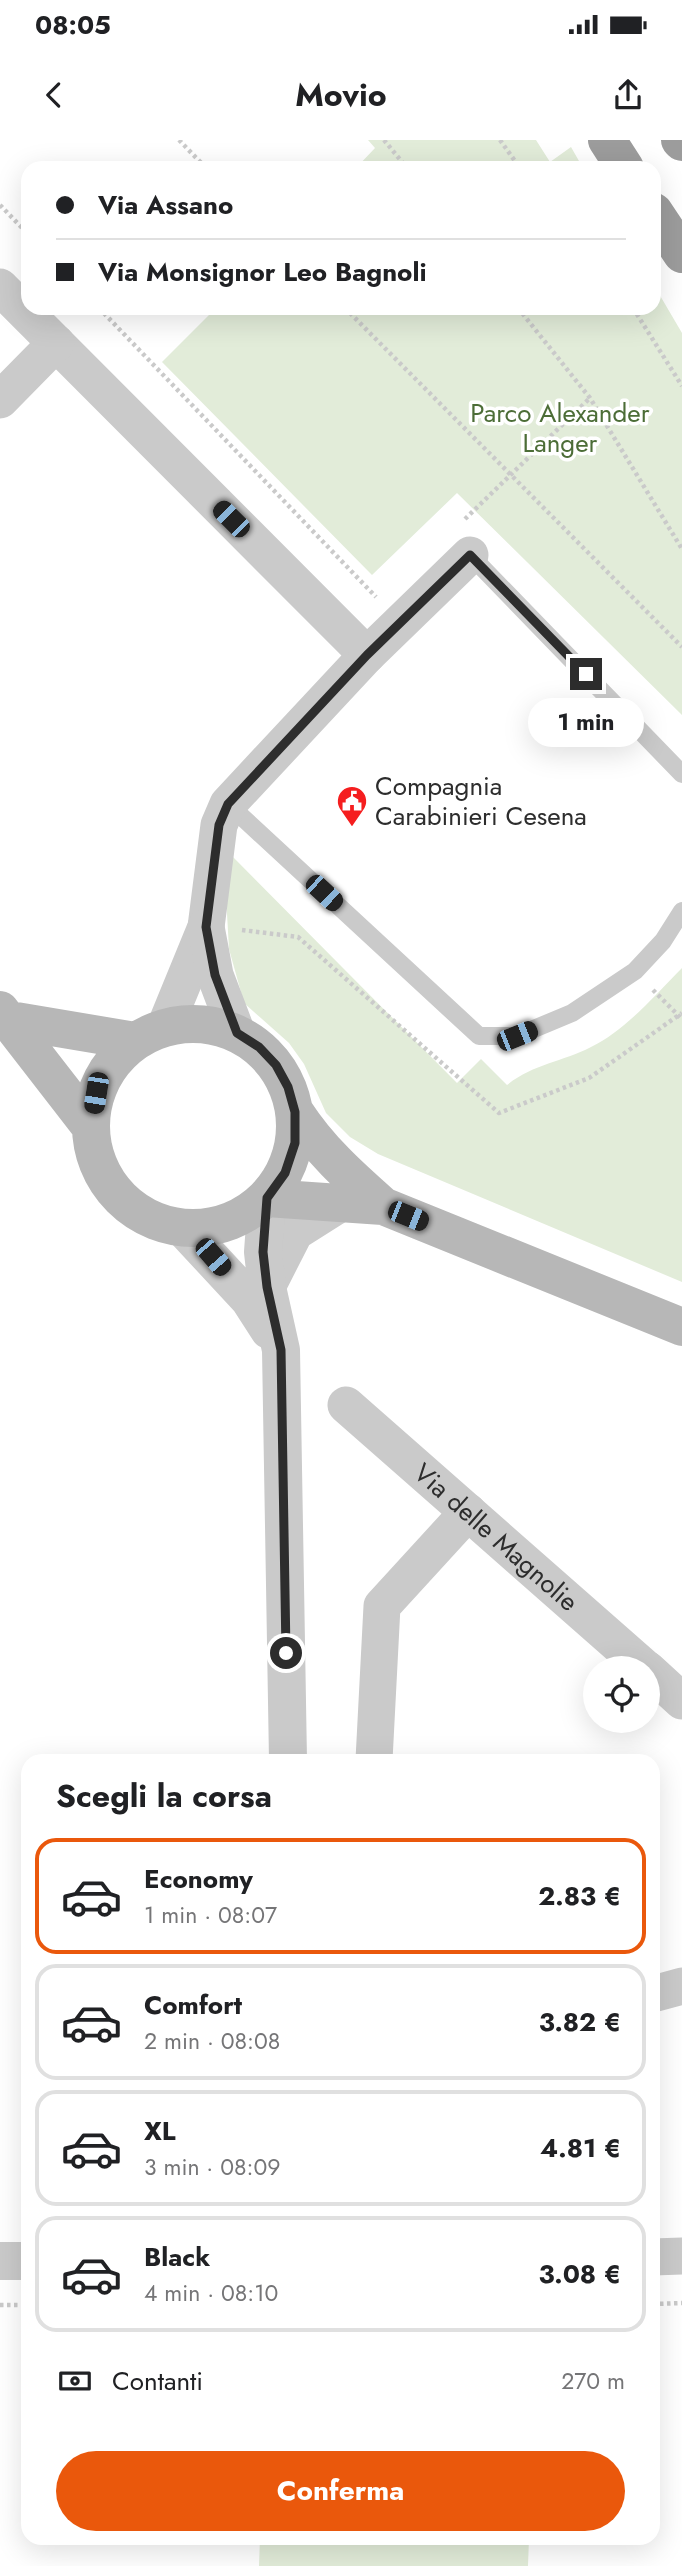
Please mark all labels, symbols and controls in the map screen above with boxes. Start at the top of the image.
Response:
text: 08:05 [35,6,111,44]
text: Movio [295,72,387,118]
icon: back [35,76,73,114]
icon: share [609,76,647,114]
text: Via Assano [98,186,233,224]
text: Via Monsignor Leo Bagnoli [98,253,427,291]
park label: Parco Alexander Langer [470,394,650,462]
car [209,497,254,541]
route end [570,658,602,690]
callout: 1 min [528,698,644,748]
text: 1 min [557,705,615,739]
place label: Compagnia Carabinieri Cesena [375,767,587,835]
public building icon: Compagnia Carabinieri Cesena [335,784,369,828]
car [302,871,347,915]
car [494,1018,541,1054]
car [83,1071,110,1115]
car [385,1198,432,1234]
car [192,1234,235,1280]
street label: Via delle Magnolie [406,1454,587,1620]
route start [270,1637,302,1669]
map controls [583,1656,660,1733]
button: locate [583,1656,660,1733]
text: Scegli la corsa [56,1773,272,1819]
text: Economy [144,1860,253,1898]
icon: car [60,1865,123,1928]
text: 2.83 € [538,1877,621,1915]
text: 1 min · 08:07 [144,1898,277,1932]
text: Comfort [144,1986,242,2024]
icon: car [60,1991,123,2054]
text: 3.82 € [539,2003,621,2041]
text: 2 min · 08:08 [144,2024,280,2058]
text: XL [144,2112,176,2150]
icon: car [60,2117,123,2180]
text: 4.81 € [540,2129,621,2167]
text: 3 min · 08:09 [144,2150,280,2184]
text: Black [144,2238,210,2276]
icon: car [60,2243,123,2306]
text: 3.08 € [539,2255,621,2293]
text: 4 min · 08:10 [144,2276,278,2310]
icon: cash [56,2362,94,2400]
text: Contanti [112,2362,203,2400]
text: 270 m [561,2364,625,2398]
button: Conferma [56,2451,625,2531]

